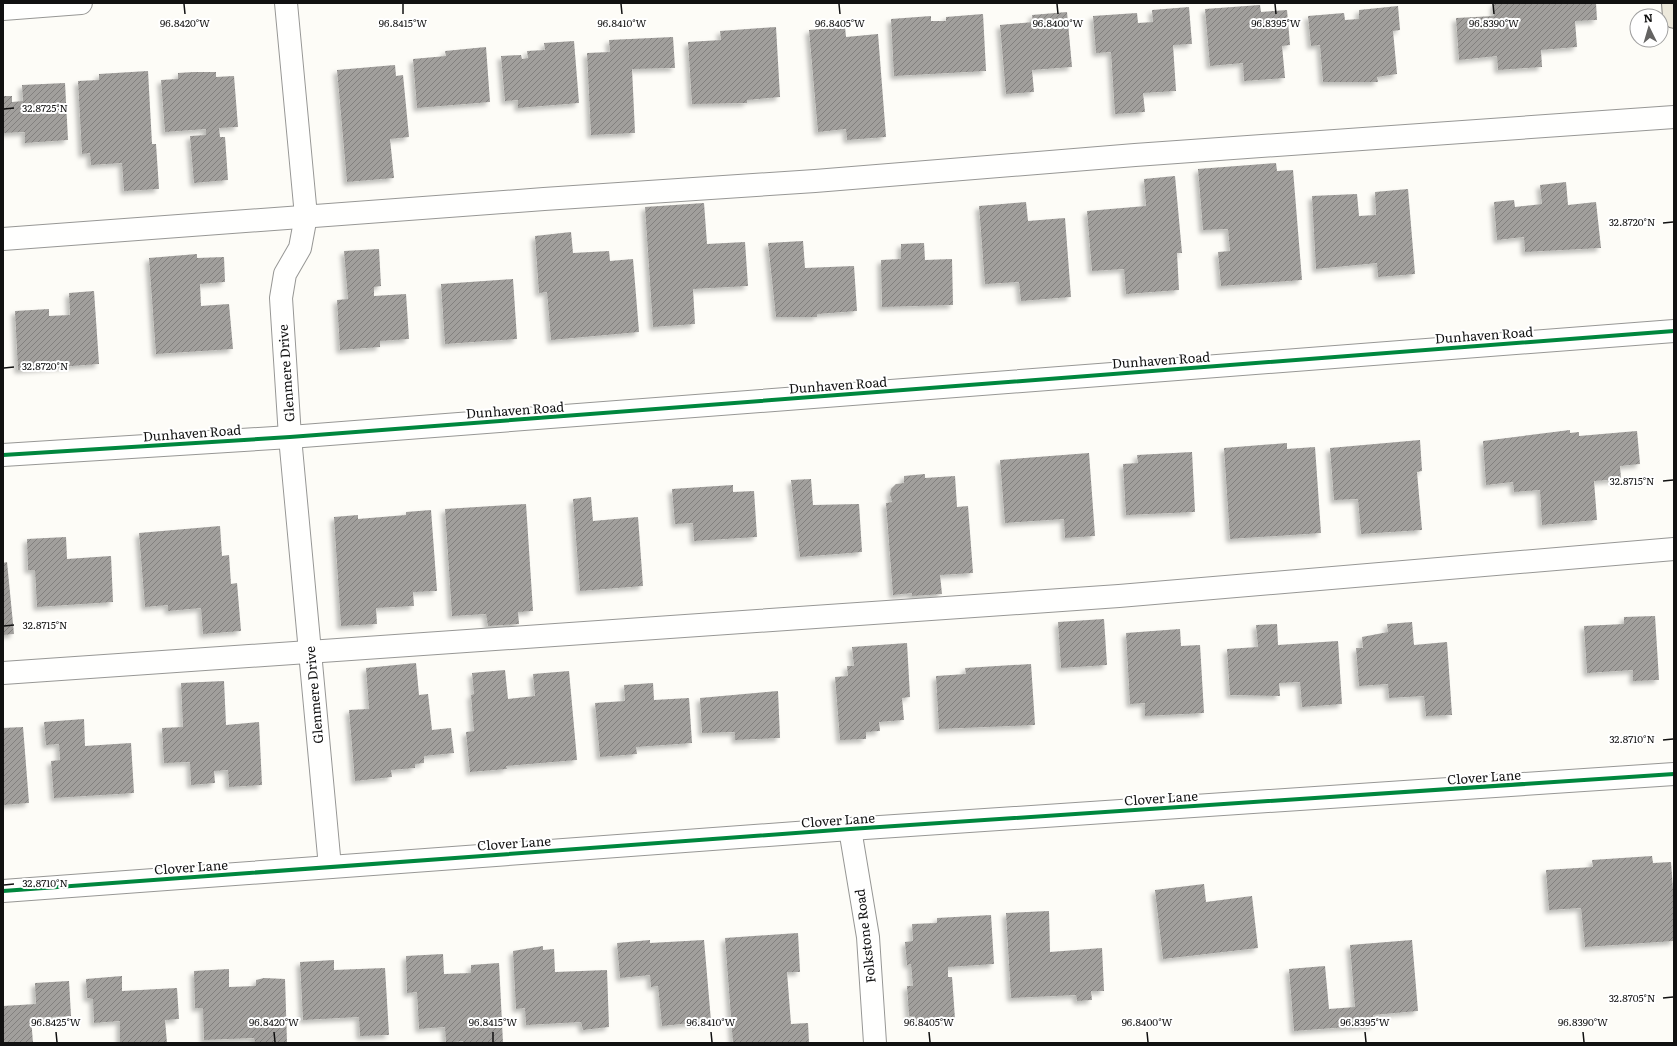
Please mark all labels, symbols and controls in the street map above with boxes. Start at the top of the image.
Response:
north arrow [1629,8,1669,48]
text: N [1643,9,1653,25]
text: 96.8420°W [160,15,210,30]
text: 96.8415°W [379,15,427,30]
text: 96.8410°W [597,15,647,30]
text: 96.8405°W [815,15,865,30]
text: 96.8400°W [1033,15,1083,30]
text: 96.8395°W [1251,15,1301,30]
text: 96.8390°W [1469,15,1519,30]
text: 32.8725°N [22,100,68,115]
text: 32.8720°N [1609,214,1655,229]
street label: Dunhaven Road [1434,322,1534,347]
street label: Glenmere Drive [273,323,298,422]
street label: Dunhaven Road [1111,347,1211,372]
text: 32.8720°N [22,358,68,373]
street label: Dunhaven Road [788,372,888,397]
street label: Dunhaven Road [465,397,565,422]
street label: Dunhaven Road [142,420,242,445]
text: 32.8715°N [1610,473,1654,488]
text: 32.8715°N [23,617,67,632]
street label: Glenmere Drive [300,645,327,745]
text: 32.8710°N [1609,731,1655,746]
street label: Clover Lane [1447,764,1522,789]
street label: Clover Lane [1124,785,1199,810]
street label: Clover Lane [801,807,876,832]
street label: Clover Lane [477,830,552,855]
street label: Clover Lane [154,854,229,879]
text: 32.8710°N [22,875,68,890]
street label: Folkstone Road [849,888,880,984]
text: 32.8705°N [1609,990,1655,1005]
text: 96.8425°W [31,1014,81,1029]
text: 96.8420°W [249,1014,299,1029]
text: 96.8415°W [469,1014,517,1029]
text: 96.8410°W [686,1014,736,1029]
text: 96.8405°W [904,1014,954,1029]
text: 96.8400°W [1122,1014,1172,1029]
text: 96.8395°W [1340,1014,1390,1029]
text: 96.8390°W [1558,1014,1608,1029]

